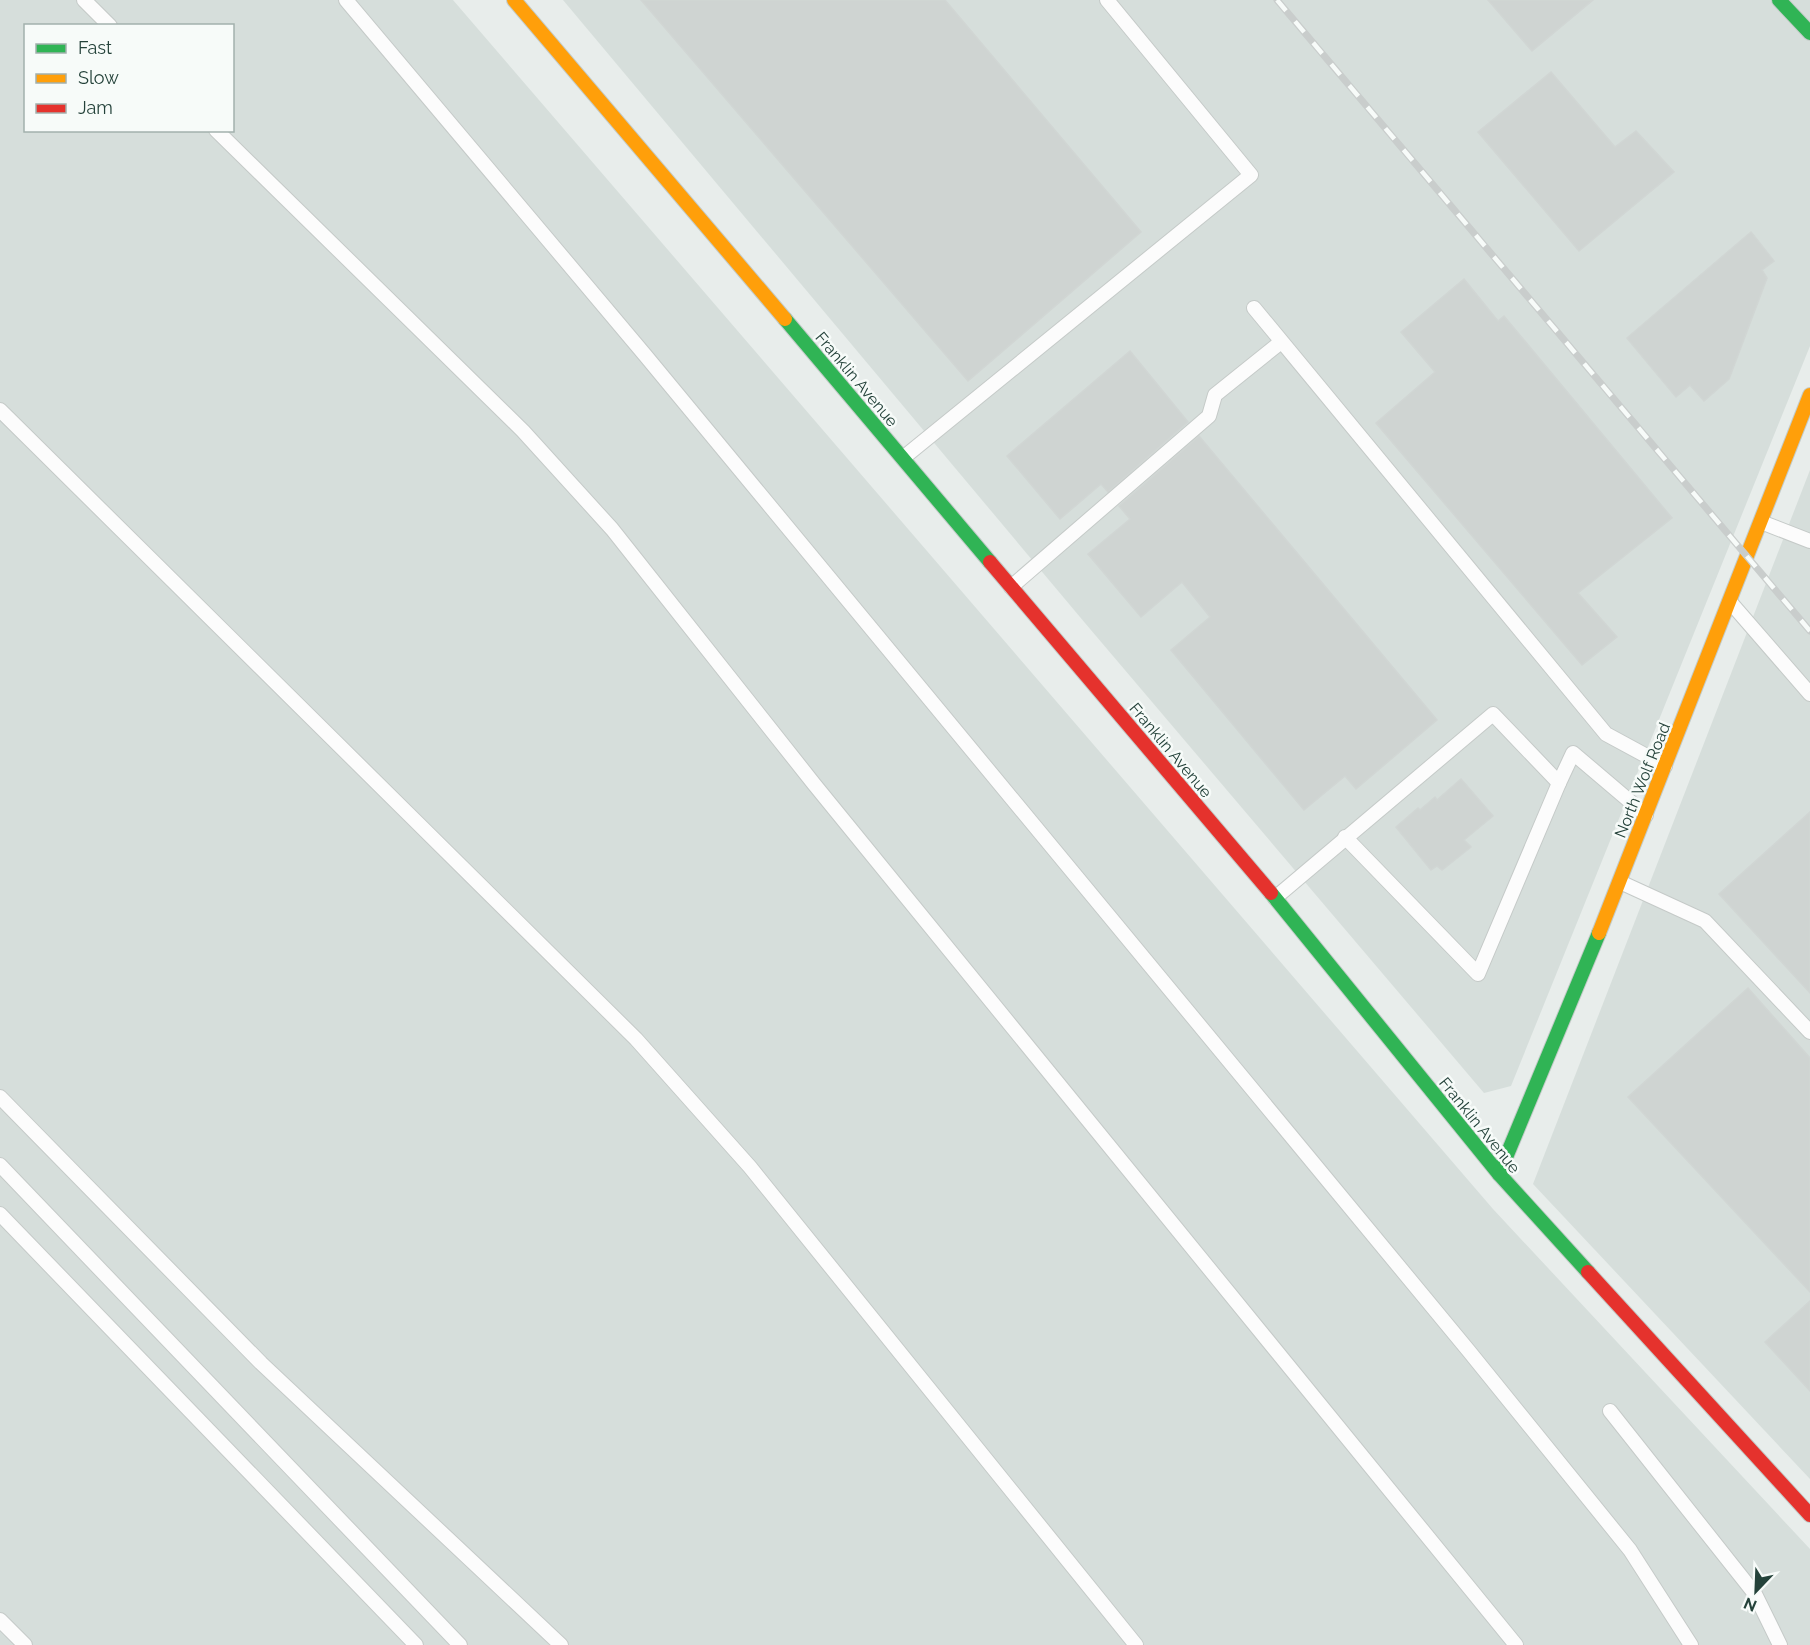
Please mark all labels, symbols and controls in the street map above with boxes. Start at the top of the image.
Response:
legend [24,24,234,132]
text: Fast [78,37,112,58]
text: Slow [78,67,119,88]
text: Jam [78,97,113,118]
street label: Franklin Avenue [811,328,902,431]
street label: Franklin Avenue [1125,699,1216,802]
street label: North Wolf Road [1611,720,1674,841]
street label: Franklin Avenue [1435,1074,1524,1177]
north arrow [1726,1561,1786,1621]
text: N [1741,1593,1760,1615]

